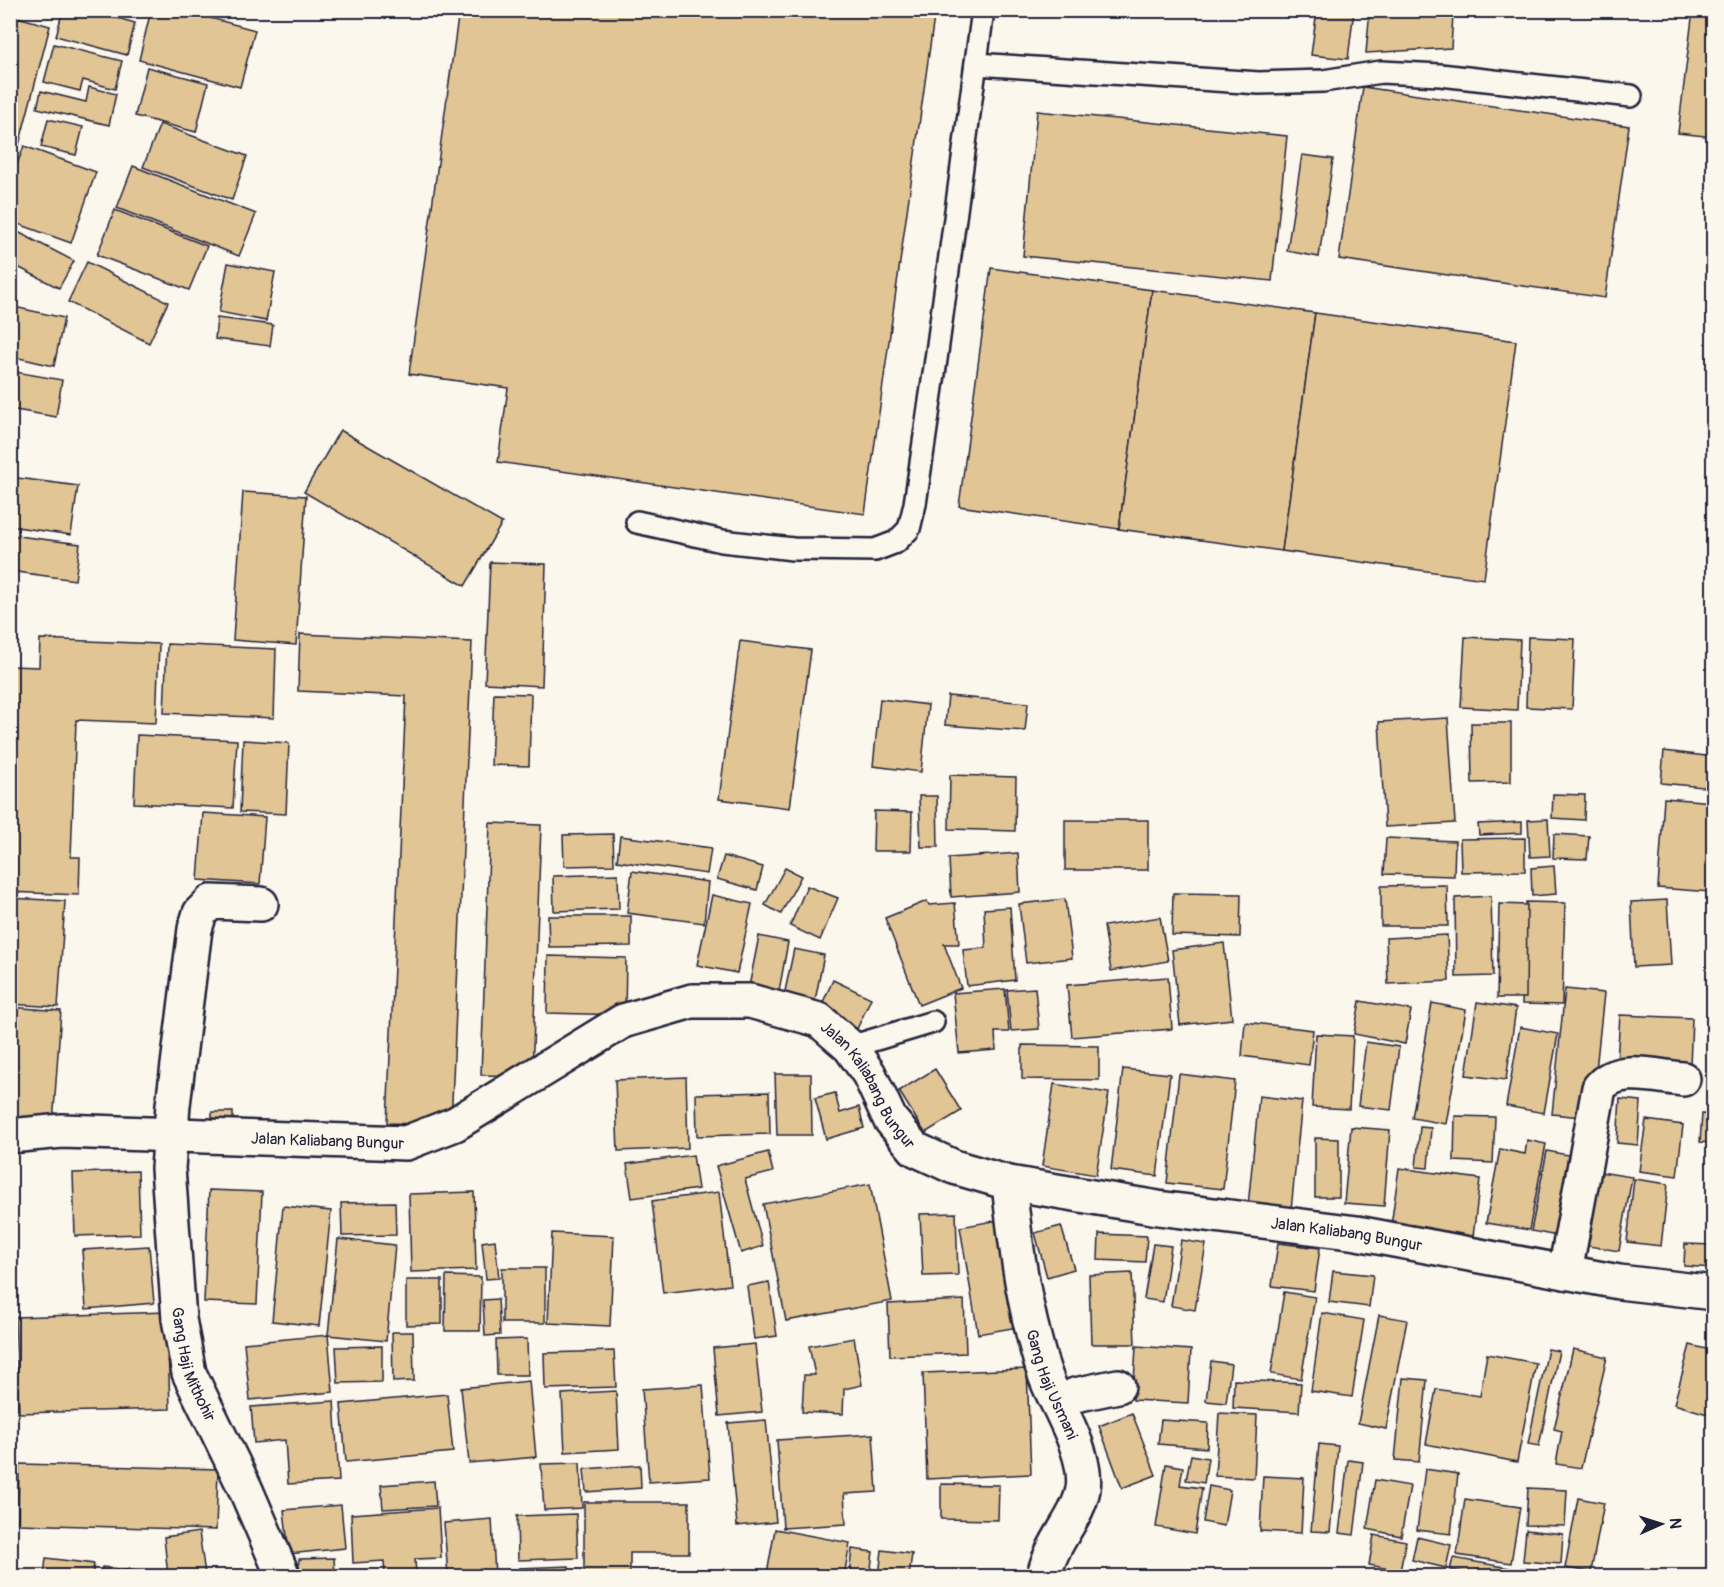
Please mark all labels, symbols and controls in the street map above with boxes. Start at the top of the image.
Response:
street label: Jalan Kaliabang Bungur [816,1017,920,1153]
street label: Jalan Kaliabang Bungur [251,1129,405,1154]
street label: Jalan Kaliabang Bungur [1270,1213,1424,1256]
street label: Gang Haji Mithohir [167,1307,220,1425]
street label: Gang Haji Usmani [1021,1327,1082,1443]
north arrow [1631,1494,1691,1554]
text: N [1665,1517,1685,1529]

